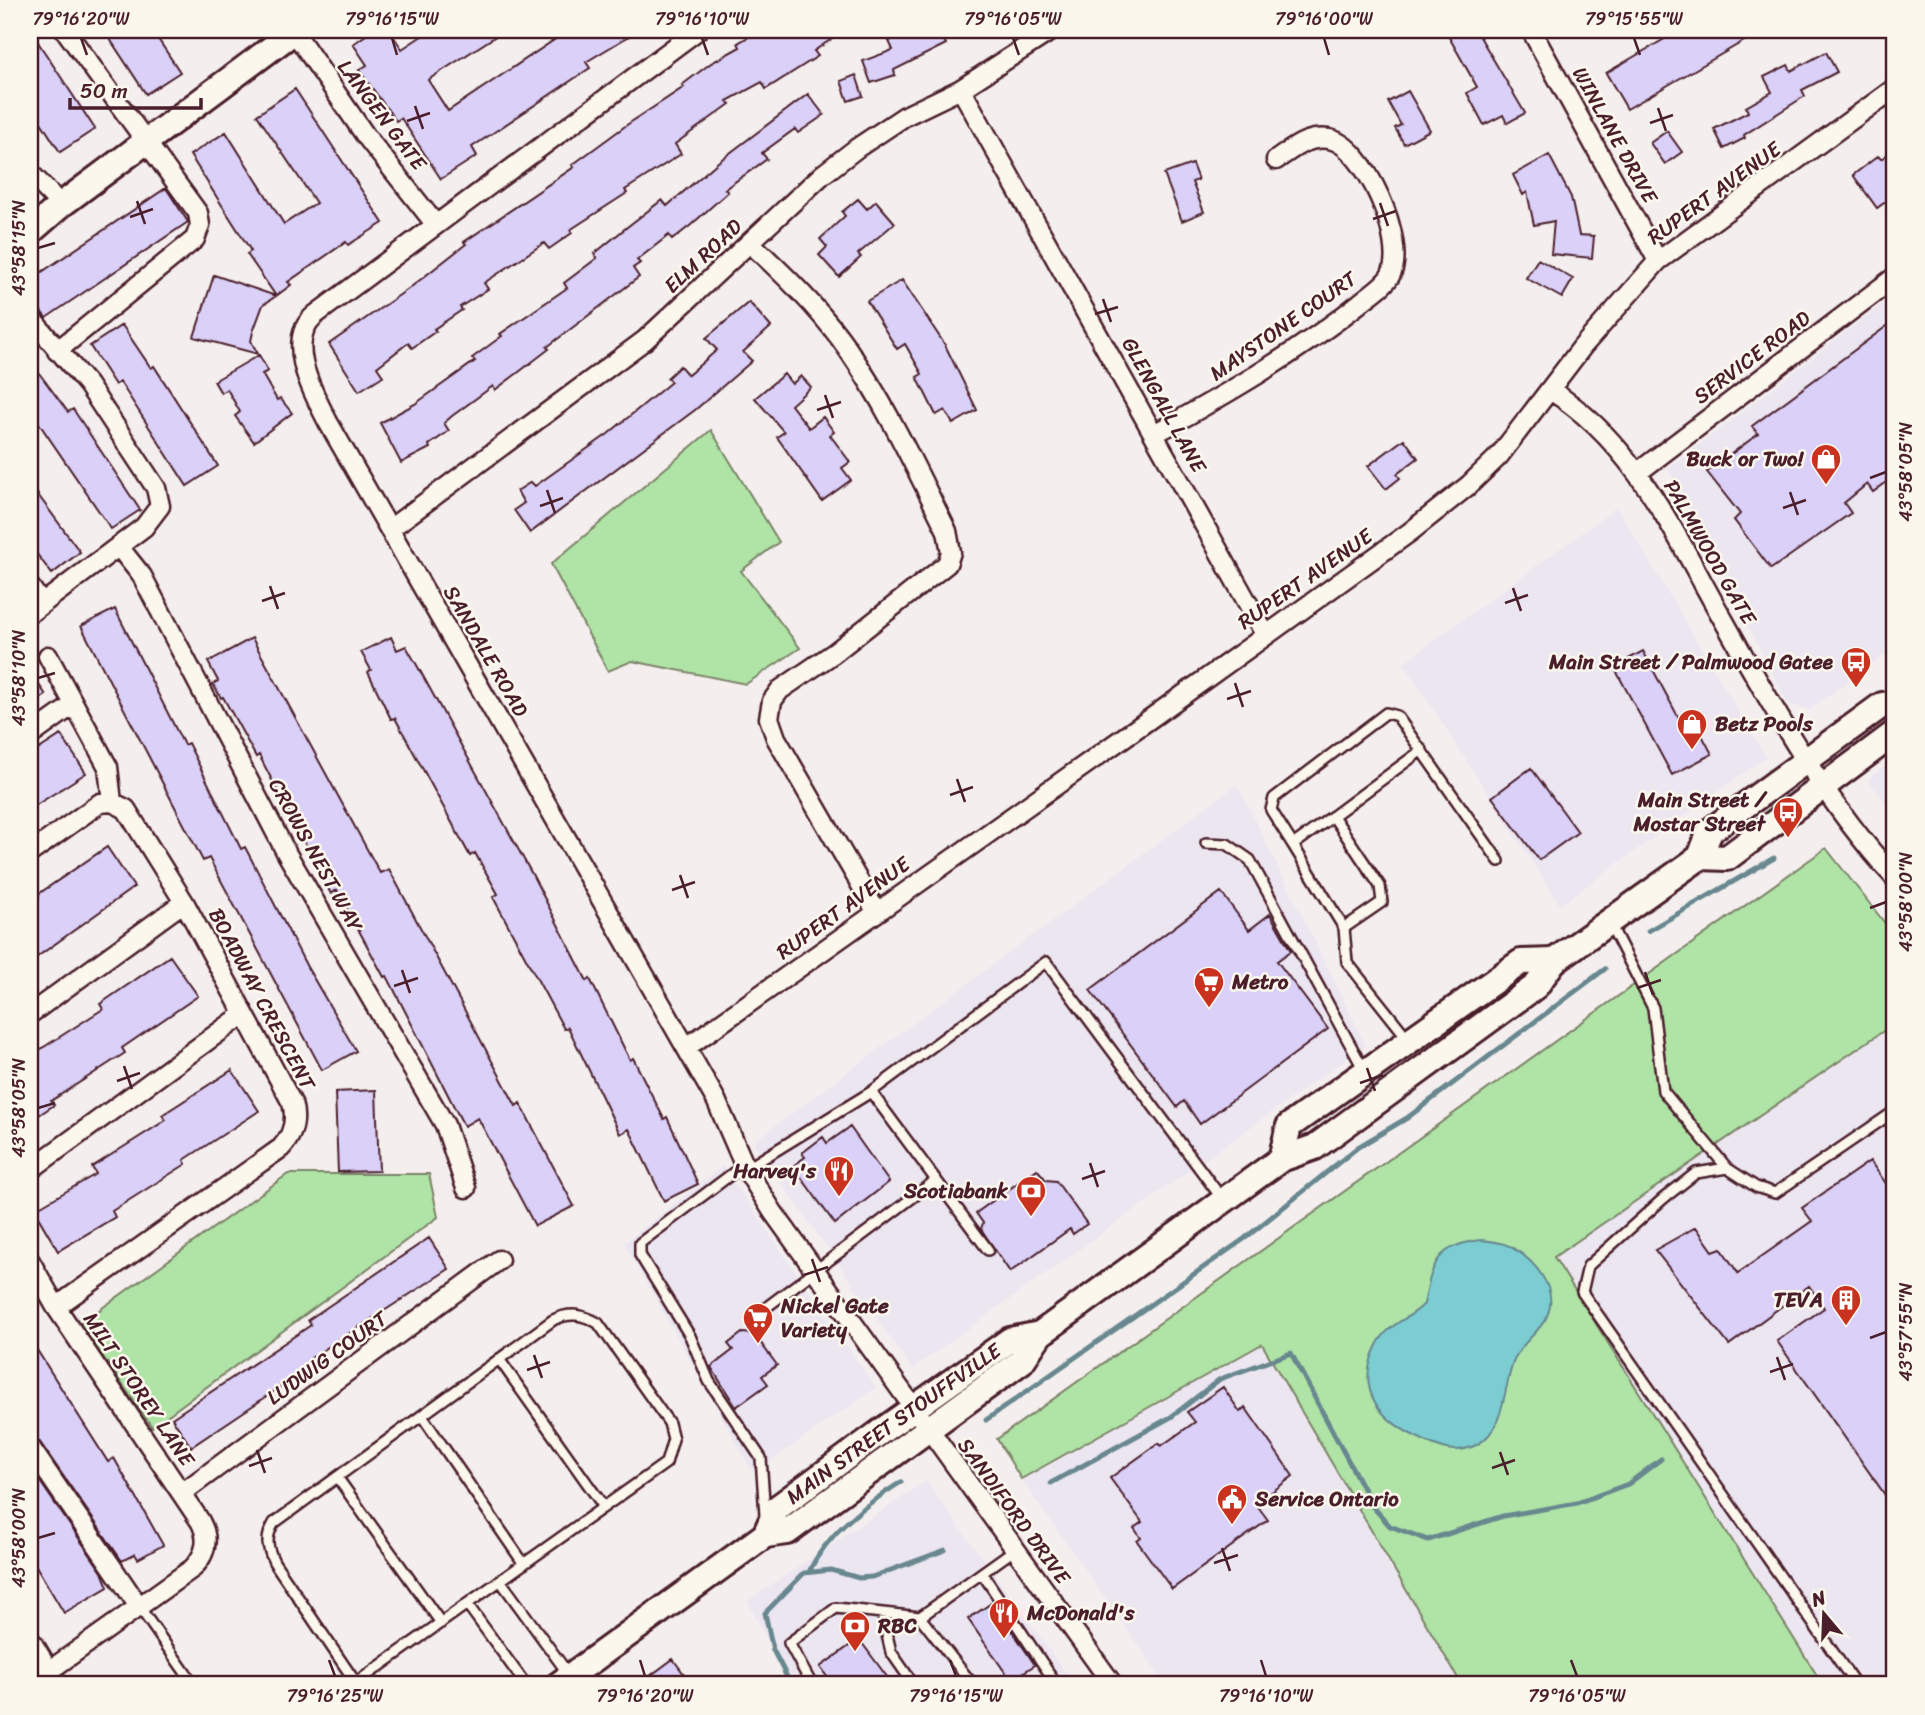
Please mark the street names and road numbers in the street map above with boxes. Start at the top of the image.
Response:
street label: LANGEN GATE [327,51,438,180]
street label: WINLANE DRIVE [1562,59,1669,212]
street label: RUPERT AVENUE [1639,130,1790,255]
street label: ELM ROAD [655,209,752,303]
street label: MAYSTONE COURT [1201,260,1366,391]
street label: SERVICE ROAD [1685,300,1819,414]
street label: GLENGALL LANE [1111,330,1218,481]
street label: PALMWOOD GATE [1653,472,1768,633]
street label: RUPERT AVENUE [1229,517,1382,640]
street label: SANDALE ROAD [433,578,540,725]
street label: CROWS NEST WAY [258,771,374,939]
street label: RUPERT AVENUE [768,845,919,970]
street label: BOADWAY CRESCENT [198,901,327,1098]
street label: LUDWIG COURT [258,1300,397,1415]
street label: MILT STOREY LANE [73,1304,206,1475]
street label: MAIN STREET STOUFFVILLE [777,1332,1011,1515]
street label: SANDIFORD DRIVE [947,1429,1081,1594]

